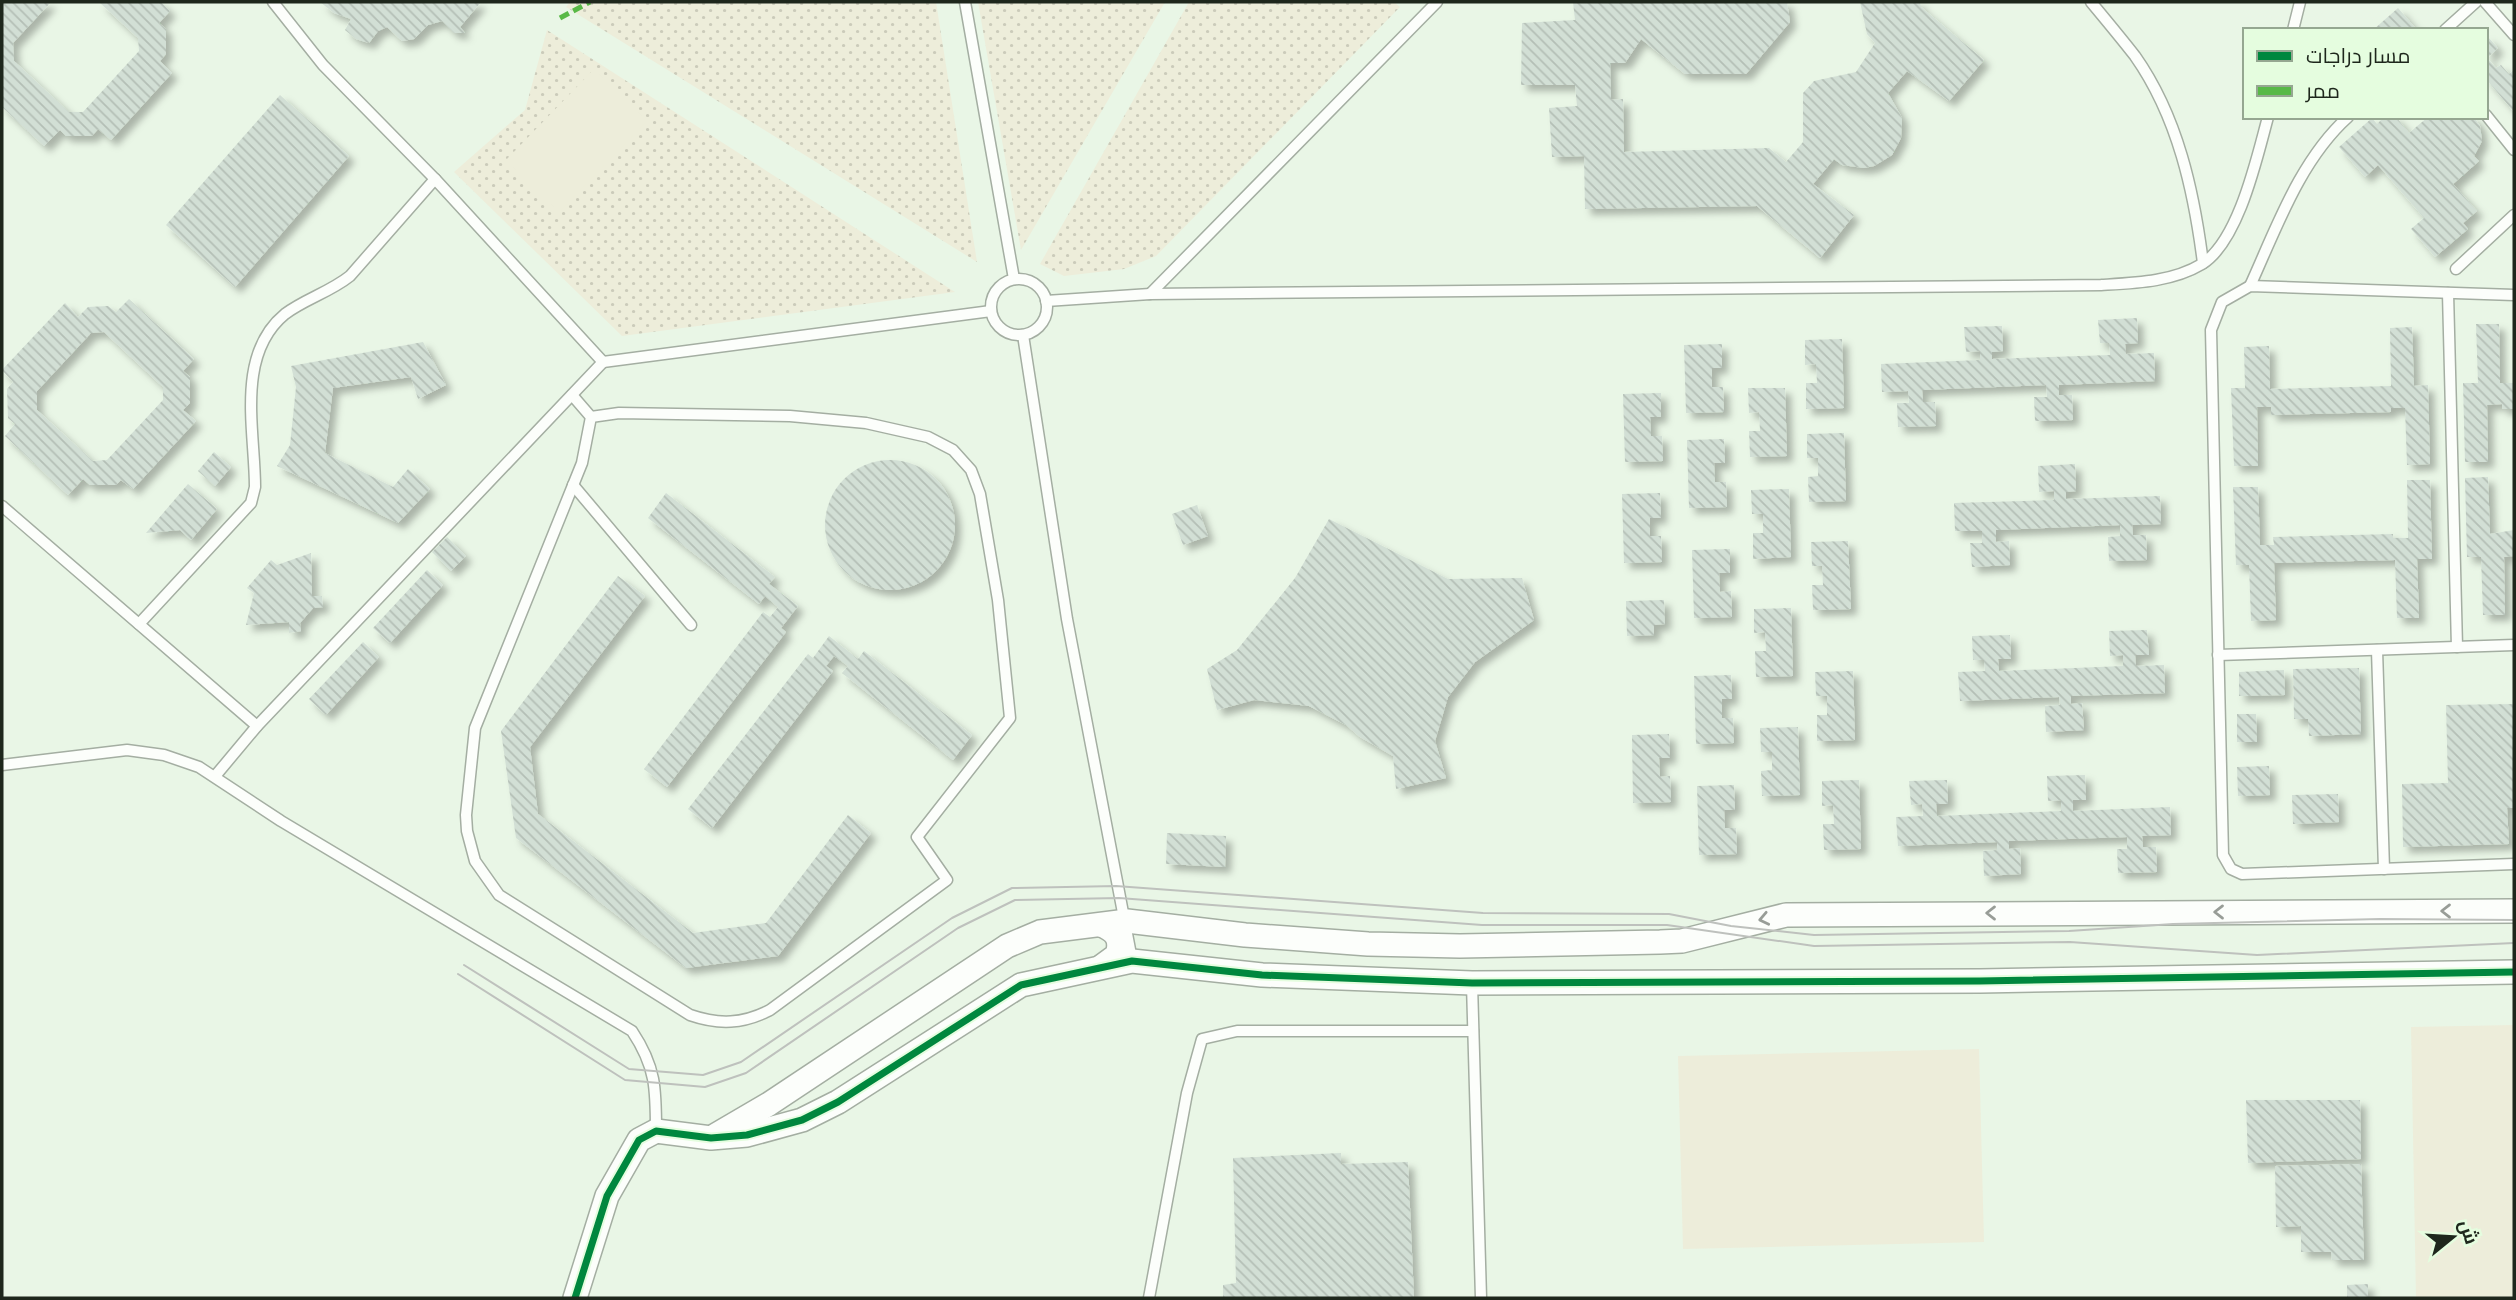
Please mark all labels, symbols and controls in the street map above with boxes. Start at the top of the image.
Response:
legend [2243,28,2488,119]
text: مسار دراجات [2306,43,2411,69]
text: ممر [2305,78,2340,104]
one-way arrow [2440,903,2451,919]
one-way arrow [2213,904,2223,920]
one-way arrow [1985,906,1996,921]
one-way arrow [1758,911,1770,926]
north arrow [2418,1202,2488,1272]
text: ش [2454,1217,2483,1247]

